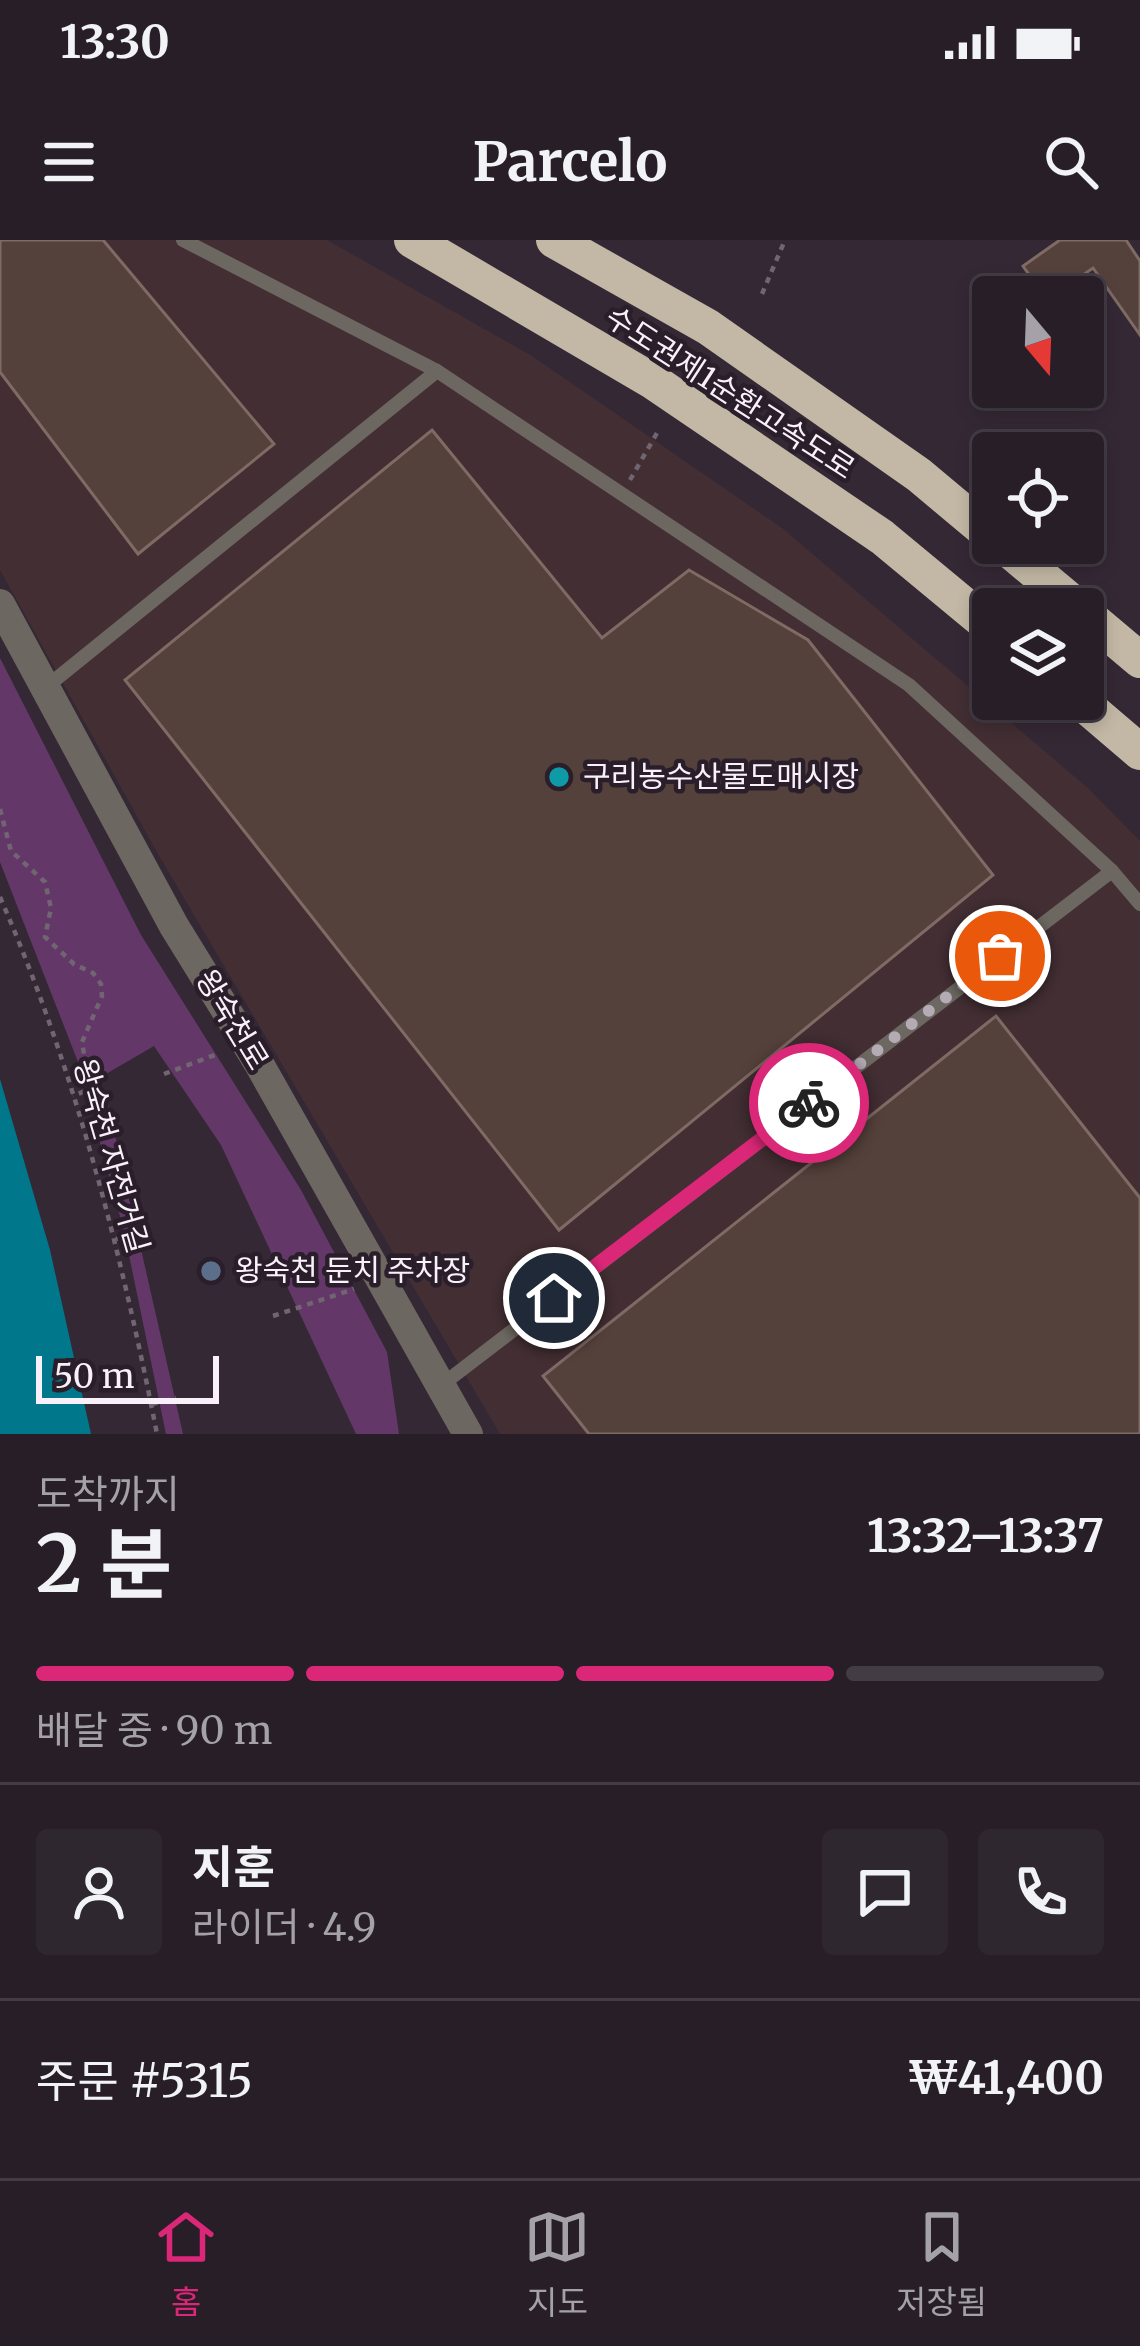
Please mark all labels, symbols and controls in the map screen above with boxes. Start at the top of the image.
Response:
text: 13:30 [60,14,170,70]
text: Parcelo [472,128,668,196]
icon: menu [36,129,102,195]
icon: search [1038,129,1104,195]
north arrow [972,276,1104,408]
map controls [972,276,1104,720]
street label: 수도권제1순환고속도로 [599,297,862,487]
button: locate [972,432,1104,564]
button: layers [972,588,1104,720]
place label: 구리농수산물도매시장 [583,757,859,795]
marker: 구리농수산물도매시장 [546,764,572,790]
pin [949,905,1051,1007]
icon: bag [967,923,1033,989]
street label: 왕숙천로 [188,962,278,1077]
courier [749,1043,869,1163]
street label: 왕숙천 자전거길 [66,1054,158,1257]
icon: bike [776,1070,842,1136]
pin [503,1247,605,1349]
place label: 왕숙천 둔치 주차장 [235,1251,470,1289]
marker: 왕숙천 둔치 주차장 [198,1258,224,1284]
icon: home [521,1265,587,1331]
scale bar [36,1350,219,1403]
text: 50 m [54,1356,135,1397]
text: 도착까지 [36,1470,180,1519]
text: 13:32–13:37 [867,1508,1104,1564]
text: 2 분 [36,1515,172,1613]
text: 배달 중 · 90 m [36,1706,273,1755]
button: person [36,1829,162,1955]
button: chat [822,1829,948,1955]
button: phone [978,1829,1104,1955]
text: 지훈 [192,1839,275,1895]
text: 라이더 · 4.9 [192,1903,376,1952]
text: ₩41,400 [908,2050,1104,2106]
text: 주문 #5315 [36,2053,253,2109]
tab: 홈 [153,2204,219,2324]
tab: 지도 [524,2204,590,2324]
tab: 저장됨 [896,2204,987,2324]

